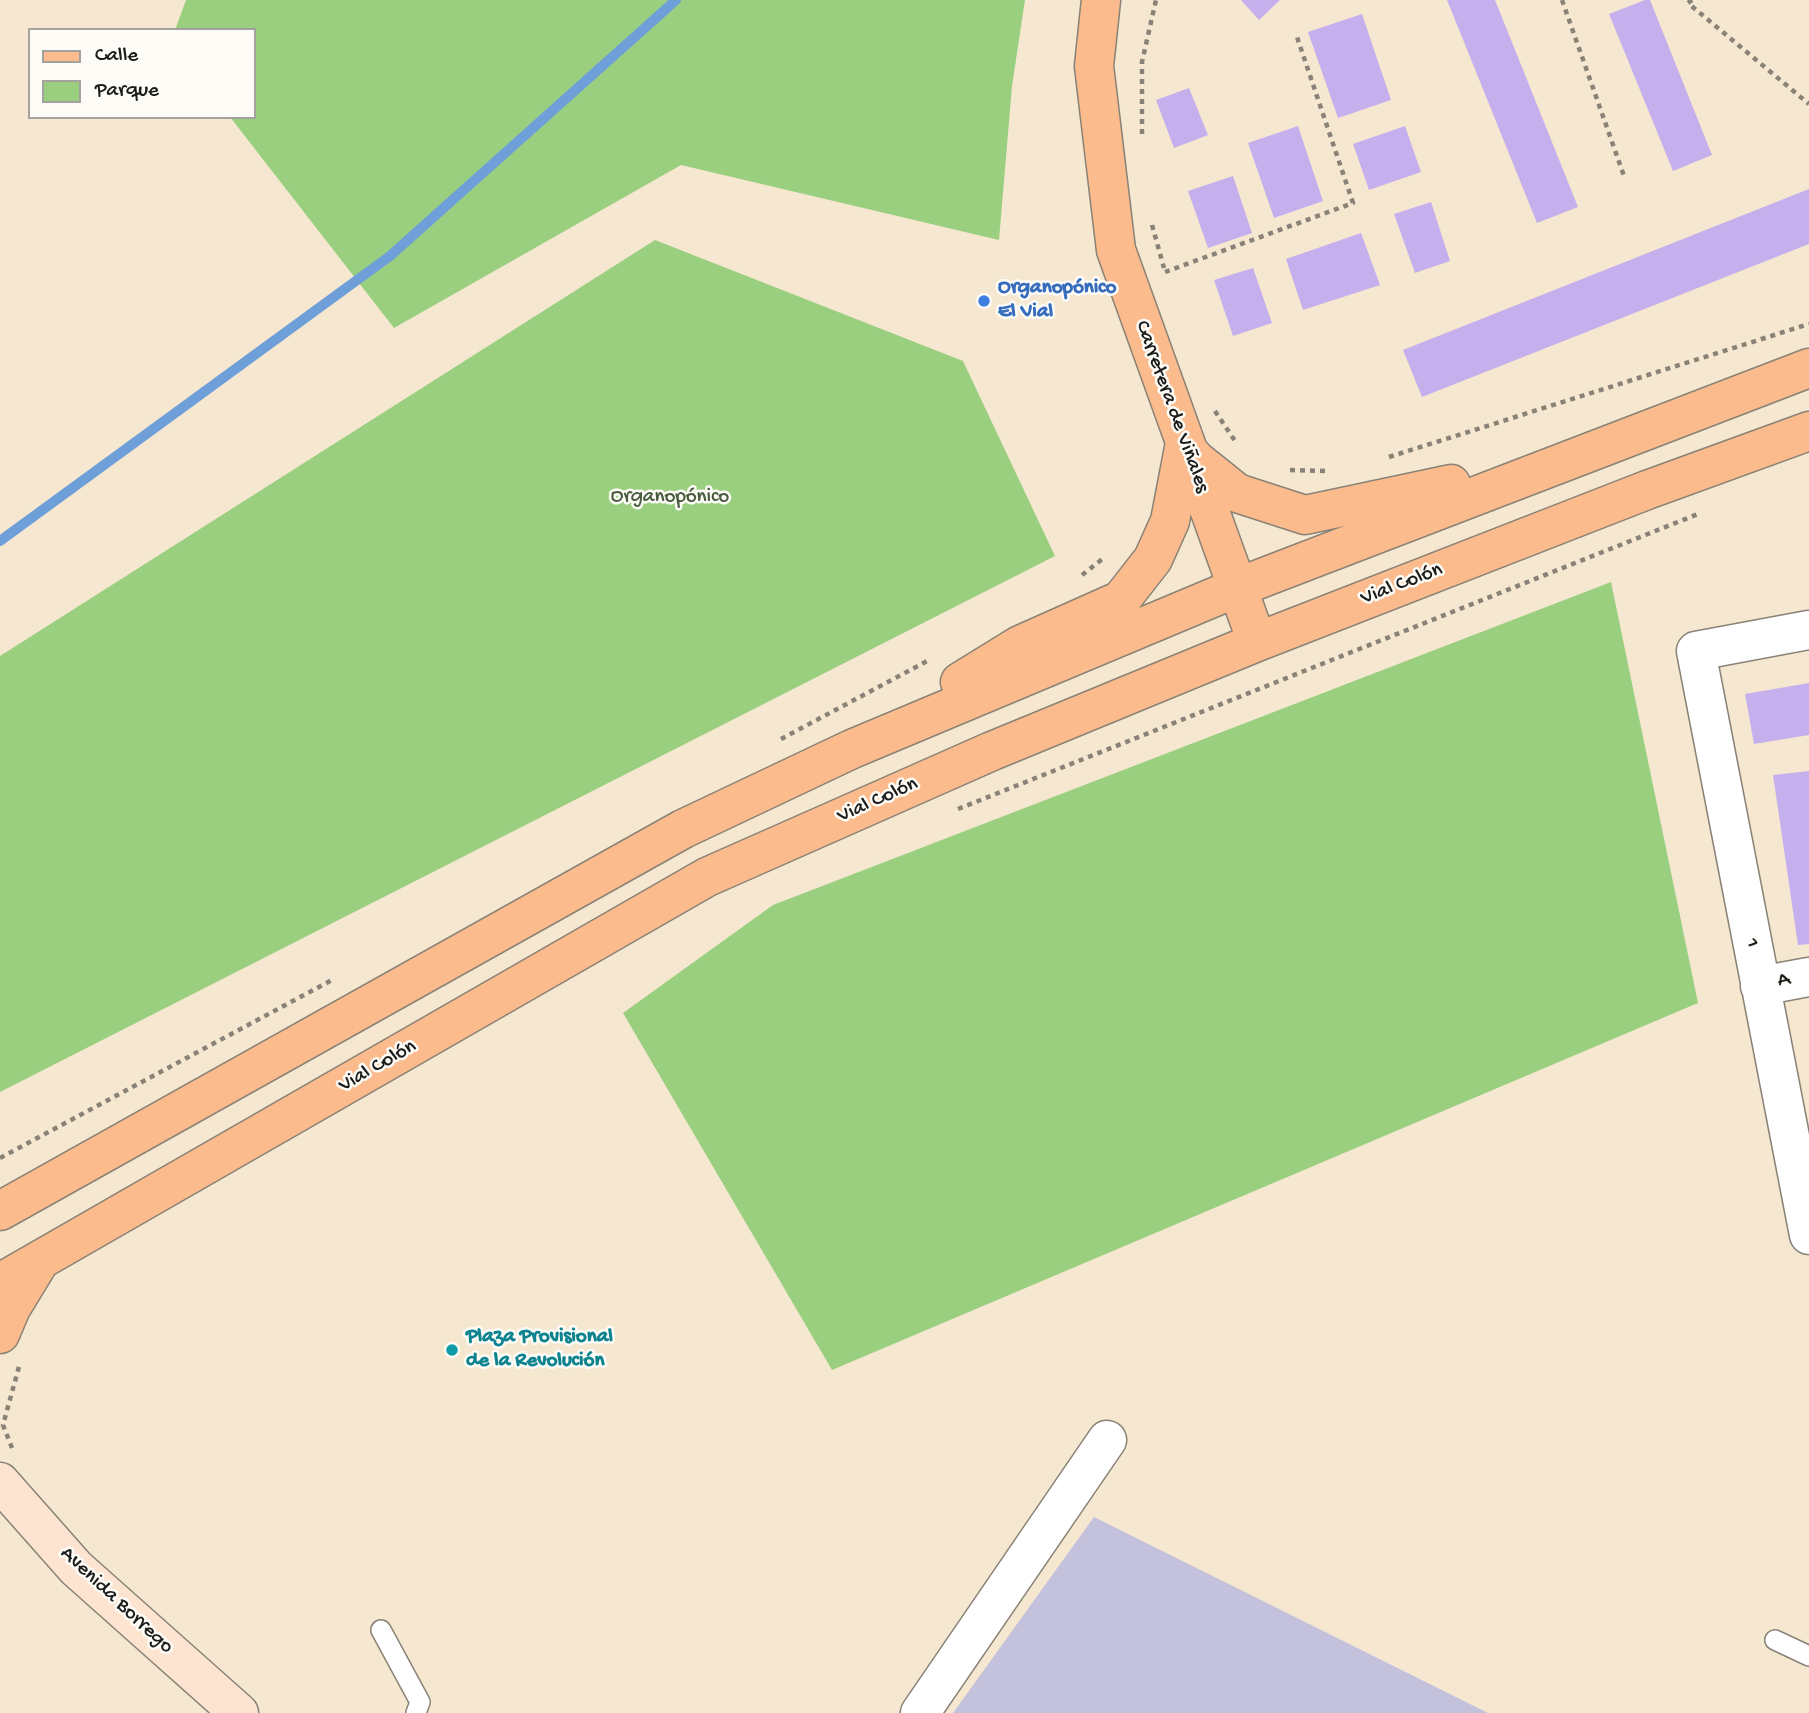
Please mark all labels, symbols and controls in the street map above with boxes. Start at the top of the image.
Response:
legend [28,28,256,119]
text: Calle [95,44,138,69]
text: Parque [95,79,159,104]
place label: Organopónico El Vial [998,276,1116,326]
marker: Organopónico El Vial [976,293,992,309]
street label: Carretera de Viñales [1128,317,1214,497]
park label: Organopónico [611,485,729,511]
street label: Vial Colón [1358,558,1446,612]
street label: Vial Colón [834,772,922,830]
street label: 1 [1738,936,1764,950]
street label: A [1776,968,1792,994]
street label: Vial Colón [335,1035,421,1099]
place label: Plaza Provisional de la Revolución [466,1325,613,1375]
marker: Plaza Provisional de la Revolución [444,1342,460,1358]
street label: Avenida Borrego [54,1542,178,1660]

